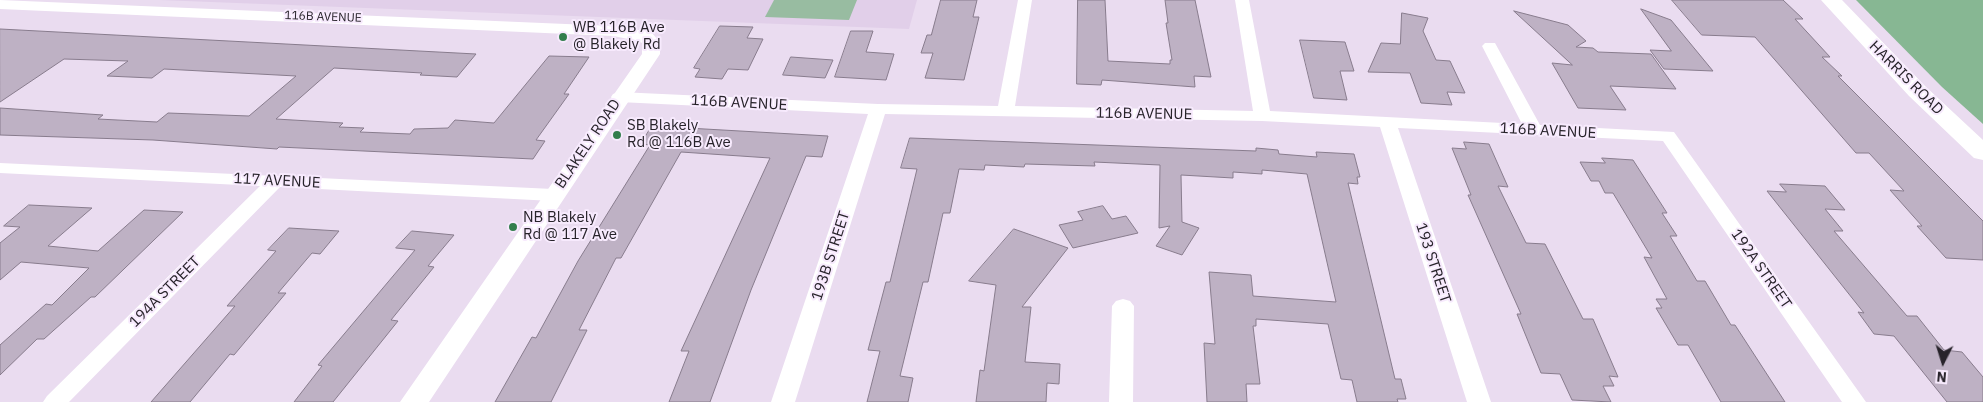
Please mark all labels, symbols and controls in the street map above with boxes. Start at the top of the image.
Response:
street label: 116B AVENUE [284,8,362,26]
place label: WB 116B Ave @ Blakely Rd [573,19,665,54]
marker: WB 116B Ave @ Blakely Rd [557,31,569,43]
street label: HARRIS ROAD [1865,37,1947,119]
street label: 116B AVENUE [690,91,788,115]
street label: BLAKELY ROAD [552,96,624,192]
street label: 116B AVENUE [1095,104,1193,124]
place label: SB Blakely Rd @ 116B Ave [627,117,731,152]
street label: 116B AVENUE [1499,119,1597,143]
marker: SB Blakely Rd @ 116B Ave [611,129,623,141]
street label: 117 AVENUE [233,170,321,192]
place label: NB Blakely Rd @ 117 Ave [523,209,617,244]
street label: 193B STREET [808,209,854,303]
marker: NB Blakely Rd @ 117 Ave [507,221,519,233]
street label: 193 STREET [1412,221,1454,305]
street label: 192A STREET [1727,226,1795,312]
street label: 194A STREET [126,253,204,331]
north arrow [1918,337,1968,387]
text: N [1936,368,1948,386]

